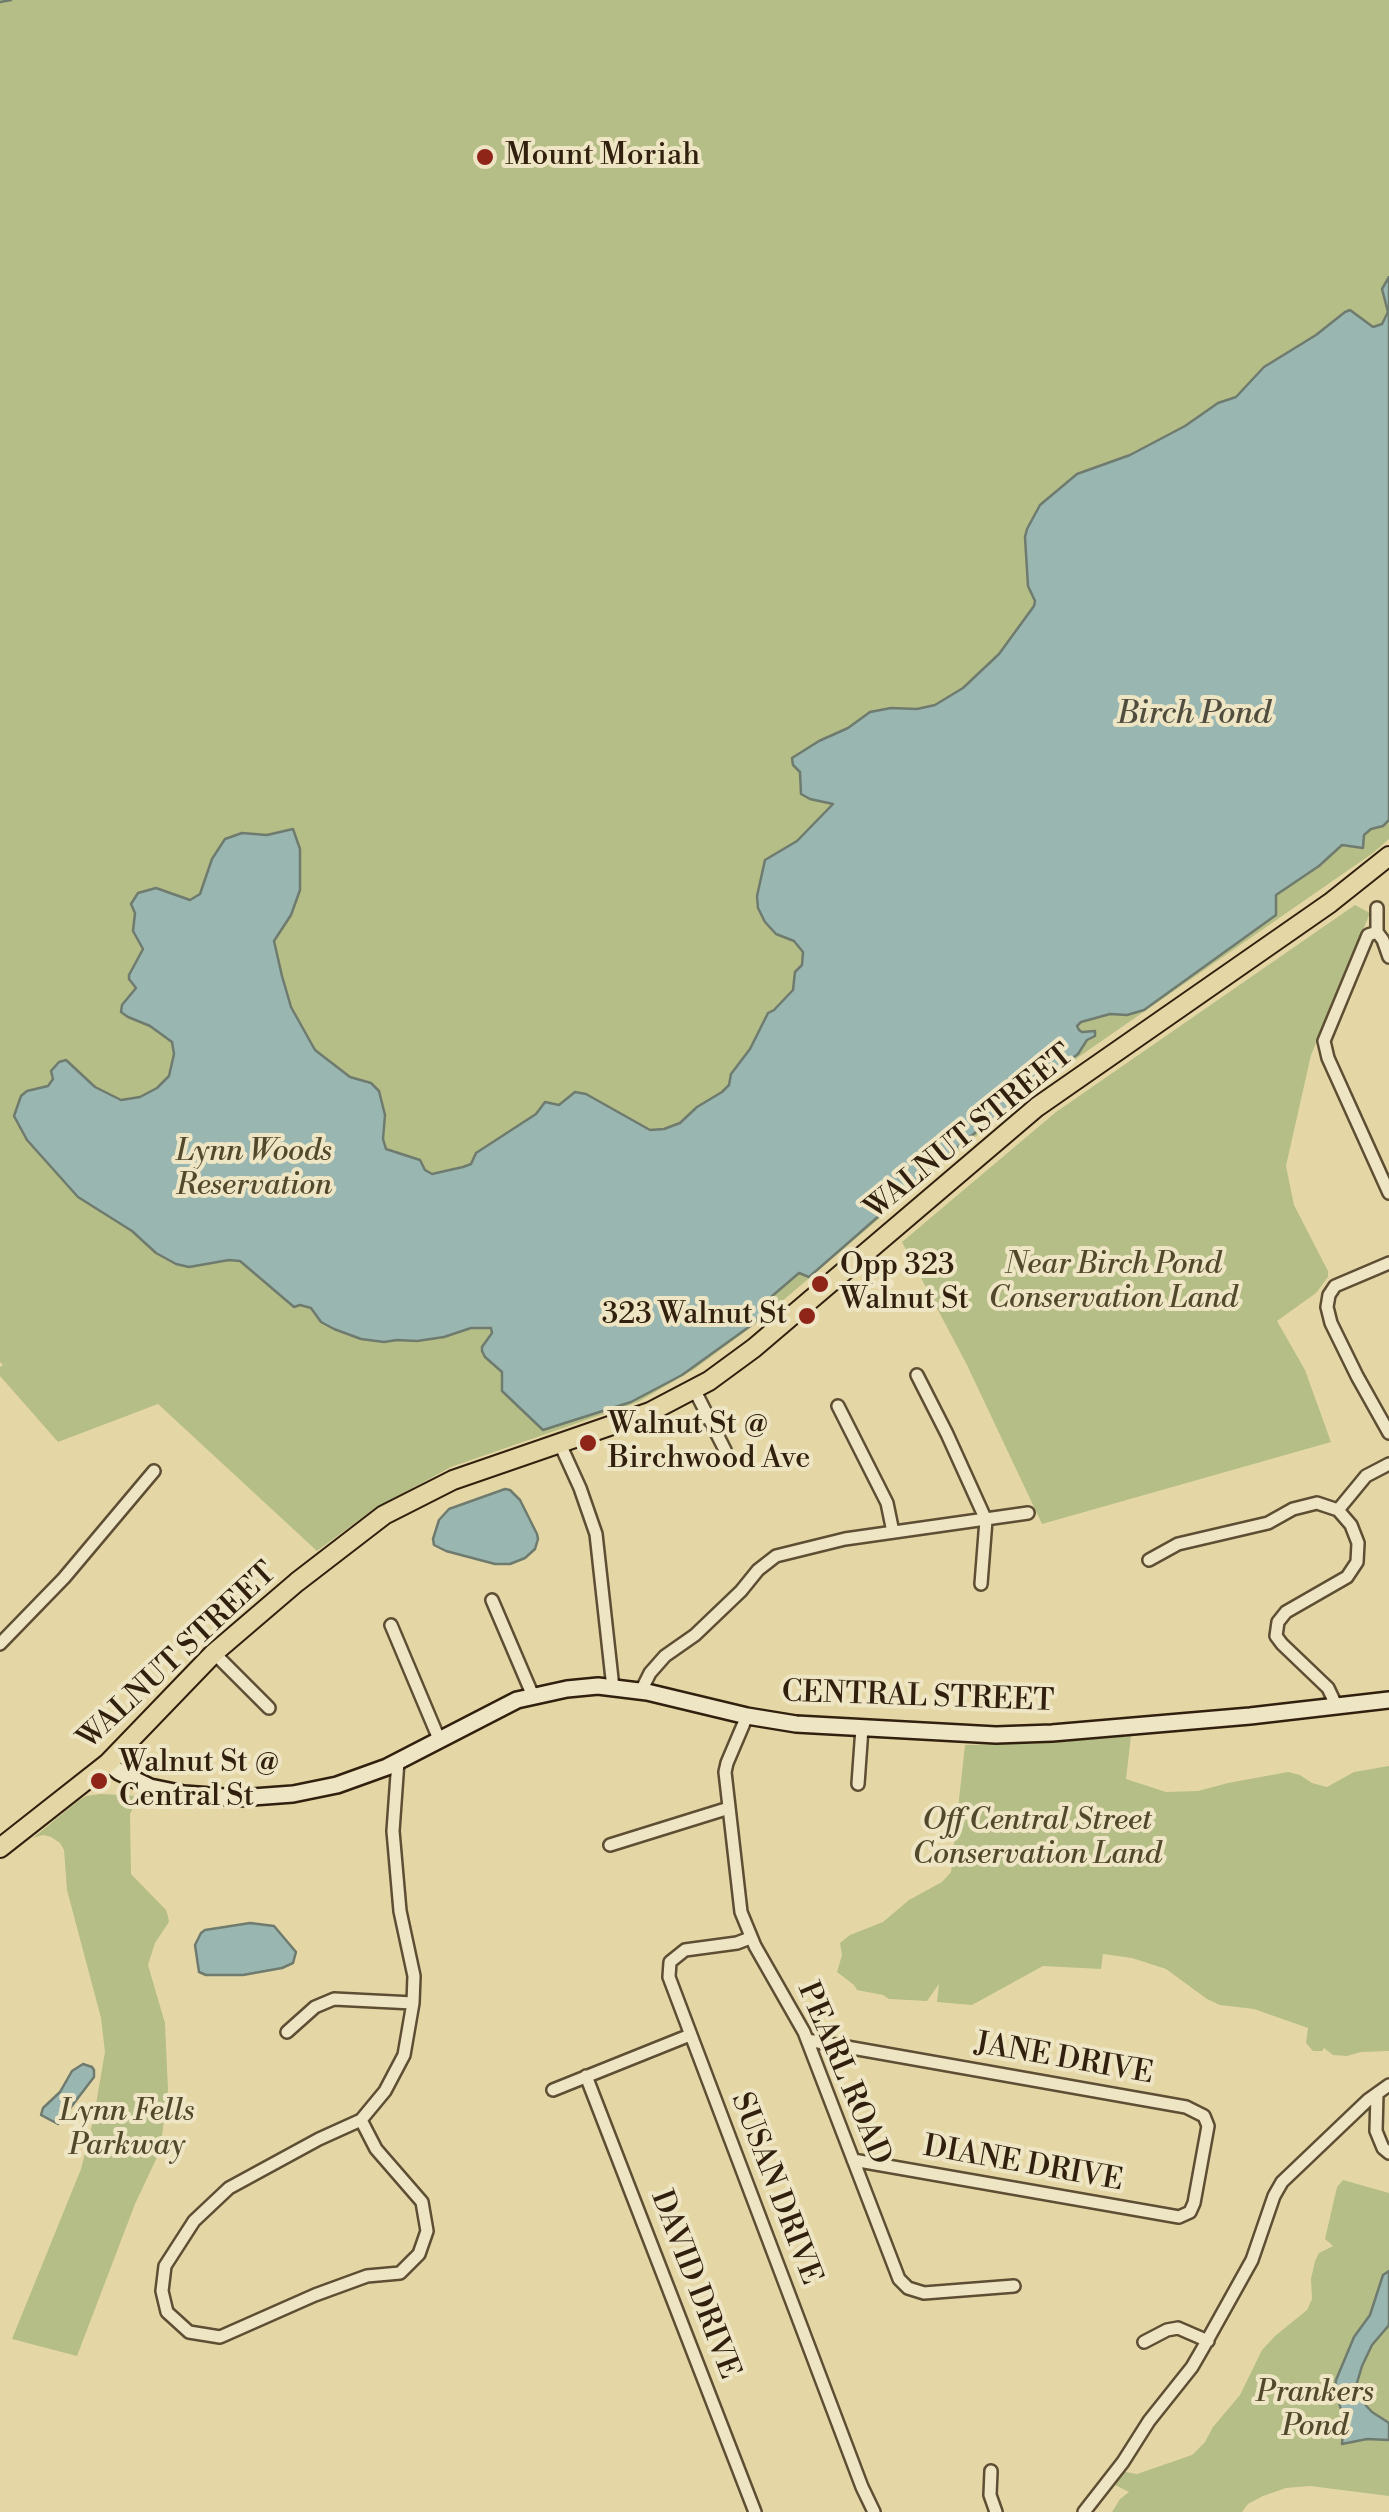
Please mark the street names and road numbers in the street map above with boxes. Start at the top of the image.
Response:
street label: WALNUT STREET [859,1038,1081,1228]
street label: WALNUT STREET [72,1556,284,1758]
street label: CENTRAL STREET [781,1675,1055,1721]
street label: PEARL ROAD [788,1977,898,2171]
street label: JANE DRIVE [972,2027,1156,2093]
street label: SUSAN DRIVE [722,2088,828,2290]
street label: DIANE DRIVE [920,2130,1126,2200]
street label: DAVID DRIVE [642,2186,746,2384]

